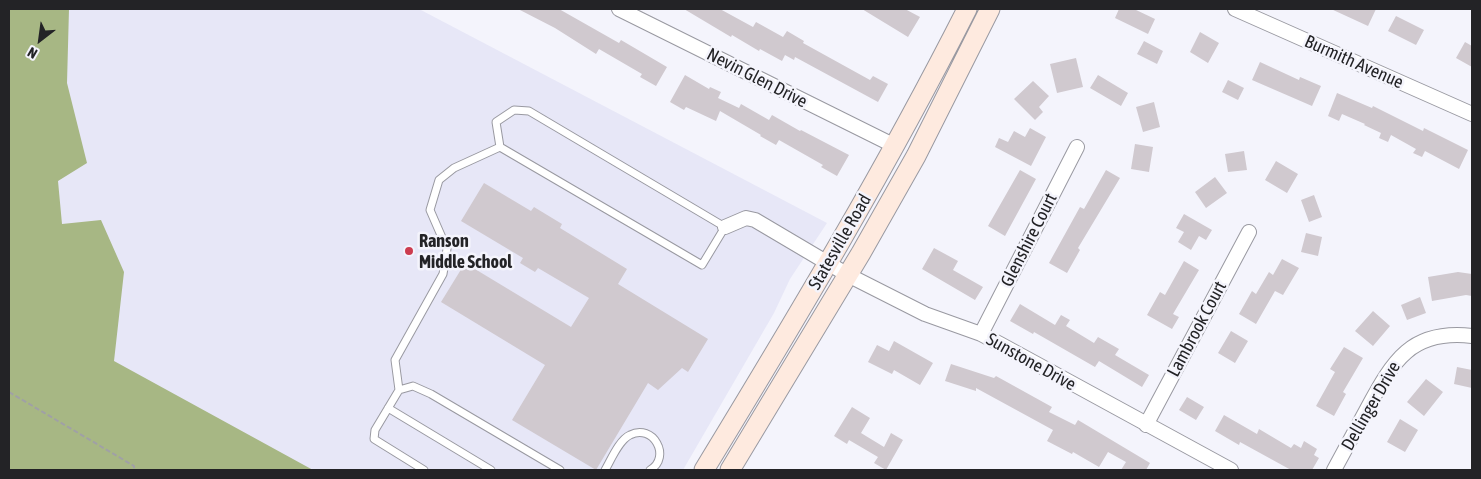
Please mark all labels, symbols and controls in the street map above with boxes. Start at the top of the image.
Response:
north arrow [15,15,65,65]
street label: Burmith Avenue [1301,31,1407,93]
street label: Nevin Glen Drive [703,43,811,113]
text: N [25,44,40,62]
street label: Statesville Road [804,190,876,294]
street label: Glenshire Court [996,190,1062,290]
place label: Ranson Middle School [419,230,512,272]
marker: Ranson Middle School [403,245,415,257]
street label: Lambrook Court [1163,278,1231,380]
street label: Sunstone Drive [982,329,1080,395]
street label: Dellinger Drive [1337,358,1405,454]

